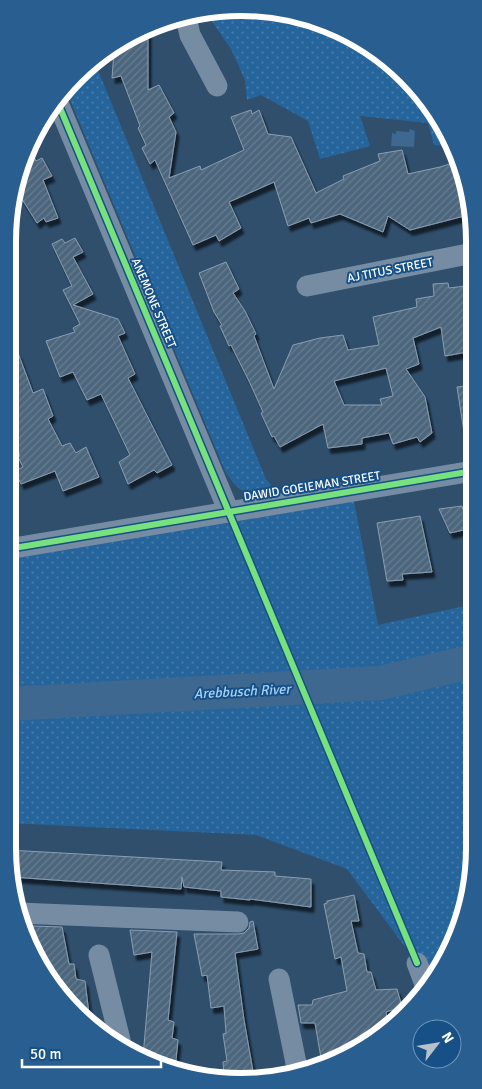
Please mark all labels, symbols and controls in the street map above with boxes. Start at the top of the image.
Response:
street label: AJ TITUS STREET [346,255,434,286]
street label: ANEMONE STREET [128,256,179,351]
street label: DAWID GOEIEMAN STREET [243,468,382,505]
water label: Arebbusch River [193,680,293,703]
north arrow [412,1019,462,1069]
text: N [438,1029,458,1046]
scale bar [22,1036,161,1068]
text: 50 m [30,1045,61,1063]

